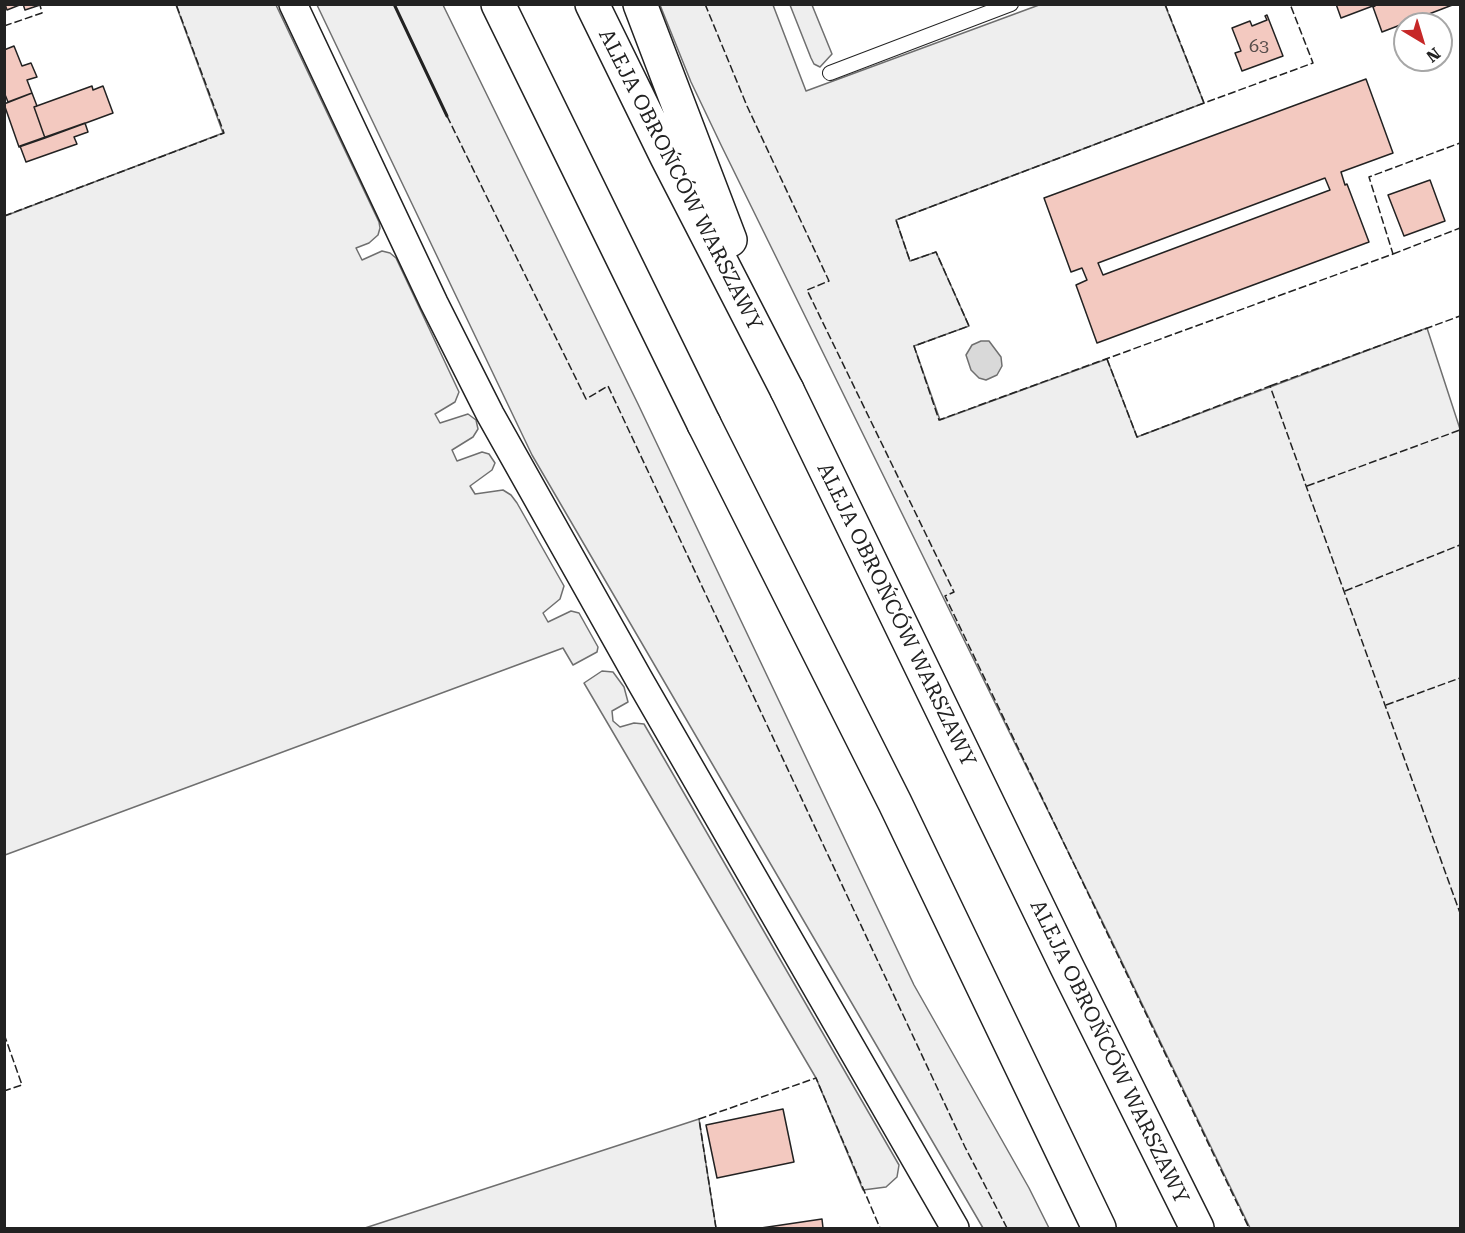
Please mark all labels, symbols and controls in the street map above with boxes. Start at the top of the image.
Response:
north arrow [1393,12,1453,72]
street label: ALEJA OBROŃCÓW WARSZAWY [593,25,767,335]
house number: 63 [1249,36,1269,58]
text: N [1422,44,1444,66]
street label: ALEJA OBROŃCÓW WARSZAWY [811,459,981,771]
street label: ALEJA OBROŃCÓW WARSZAWY [1024,896,1194,1208]

